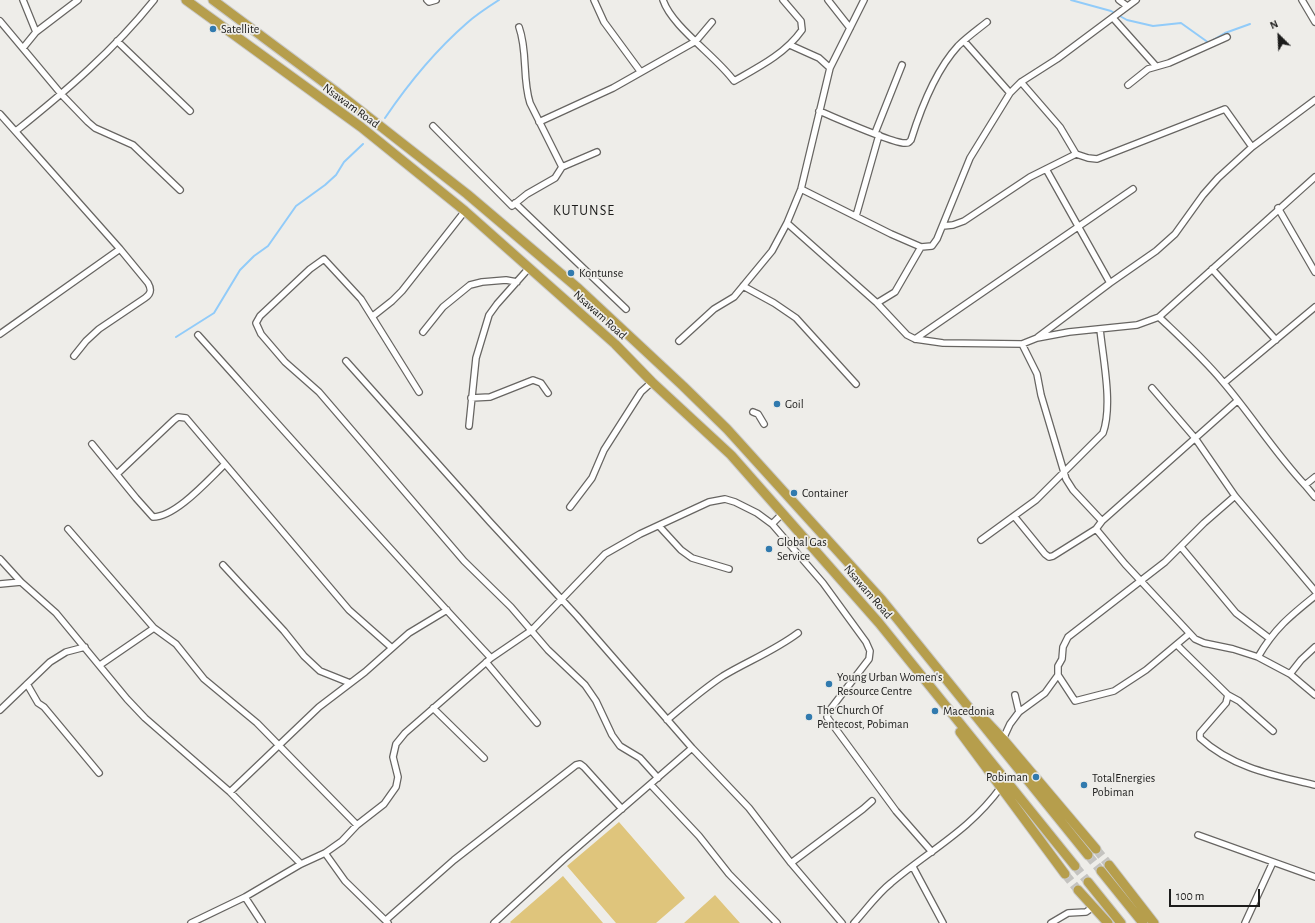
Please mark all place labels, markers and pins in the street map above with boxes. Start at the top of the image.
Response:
place label: Satellite [221,22,259,36]
marker: Satellite [208,24,218,34]
place label: Kontunse [579,266,623,280]
marker: Kontunse [566,268,576,278]
place label: Goil [785,397,804,411]
marker: Goil [772,399,782,409]
place label: Container [802,486,848,500]
marker: Container [789,488,799,498]
place label: Global Gas Service [777,535,827,563]
marker: Global Gas Service [764,544,774,554]
place label: Young Urban Women's Resource Centre [837,670,942,698]
marker: Young Urban Women's Resource Centre [824,679,834,689]
place label: The Church Of Pentecost, Pobiman [817,703,909,731]
place label: Macedonia [943,704,995,718]
marker: Macedonia [930,706,940,716]
marker: The Church Of Pentecost, Pobiman [804,712,814,722]
place label: Pobiman [986,770,1028,784]
place label: TotalEnergies Pobiman [1092,771,1155,799]
marker: Pobiman [1031,772,1041,782]
marker: TotalEnergies Pobiman [1079,780,1089,790]

